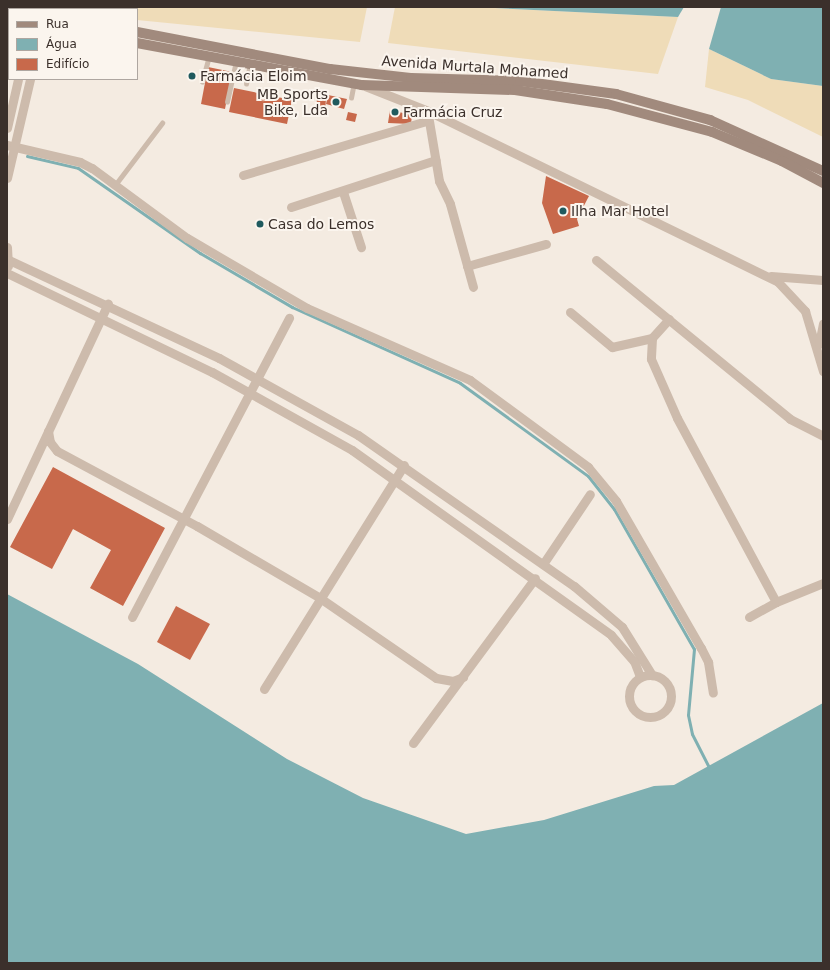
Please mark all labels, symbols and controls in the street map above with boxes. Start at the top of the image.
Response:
legend [8,8,138,80]
text: Rua [46,17,69,31]
text: Água [46,37,77,51]
street label: Avenida Murtala Mohamed [381,52,569,82]
text: Edifício [46,57,89,71]
place label: Farmácia Eloim [200,68,307,84]
marker: Farmácia Eloim [187,71,197,81]
place label: MB Sports Bike, Lda [257,86,328,118]
marker: MB Sports Bike, Lda [331,97,341,107]
place label: Farmácia Cruz [403,104,502,120]
marker: Farmácia Cruz [390,107,400,117]
place label: Ilha Mar Hotel [571,203,669,219]
marker: Ilha Mar Hotel [558,206,568,216]
place label: Casa do Lemos [268,216,374,232]
marker: Casa do Lemos [255,219,265,229]

